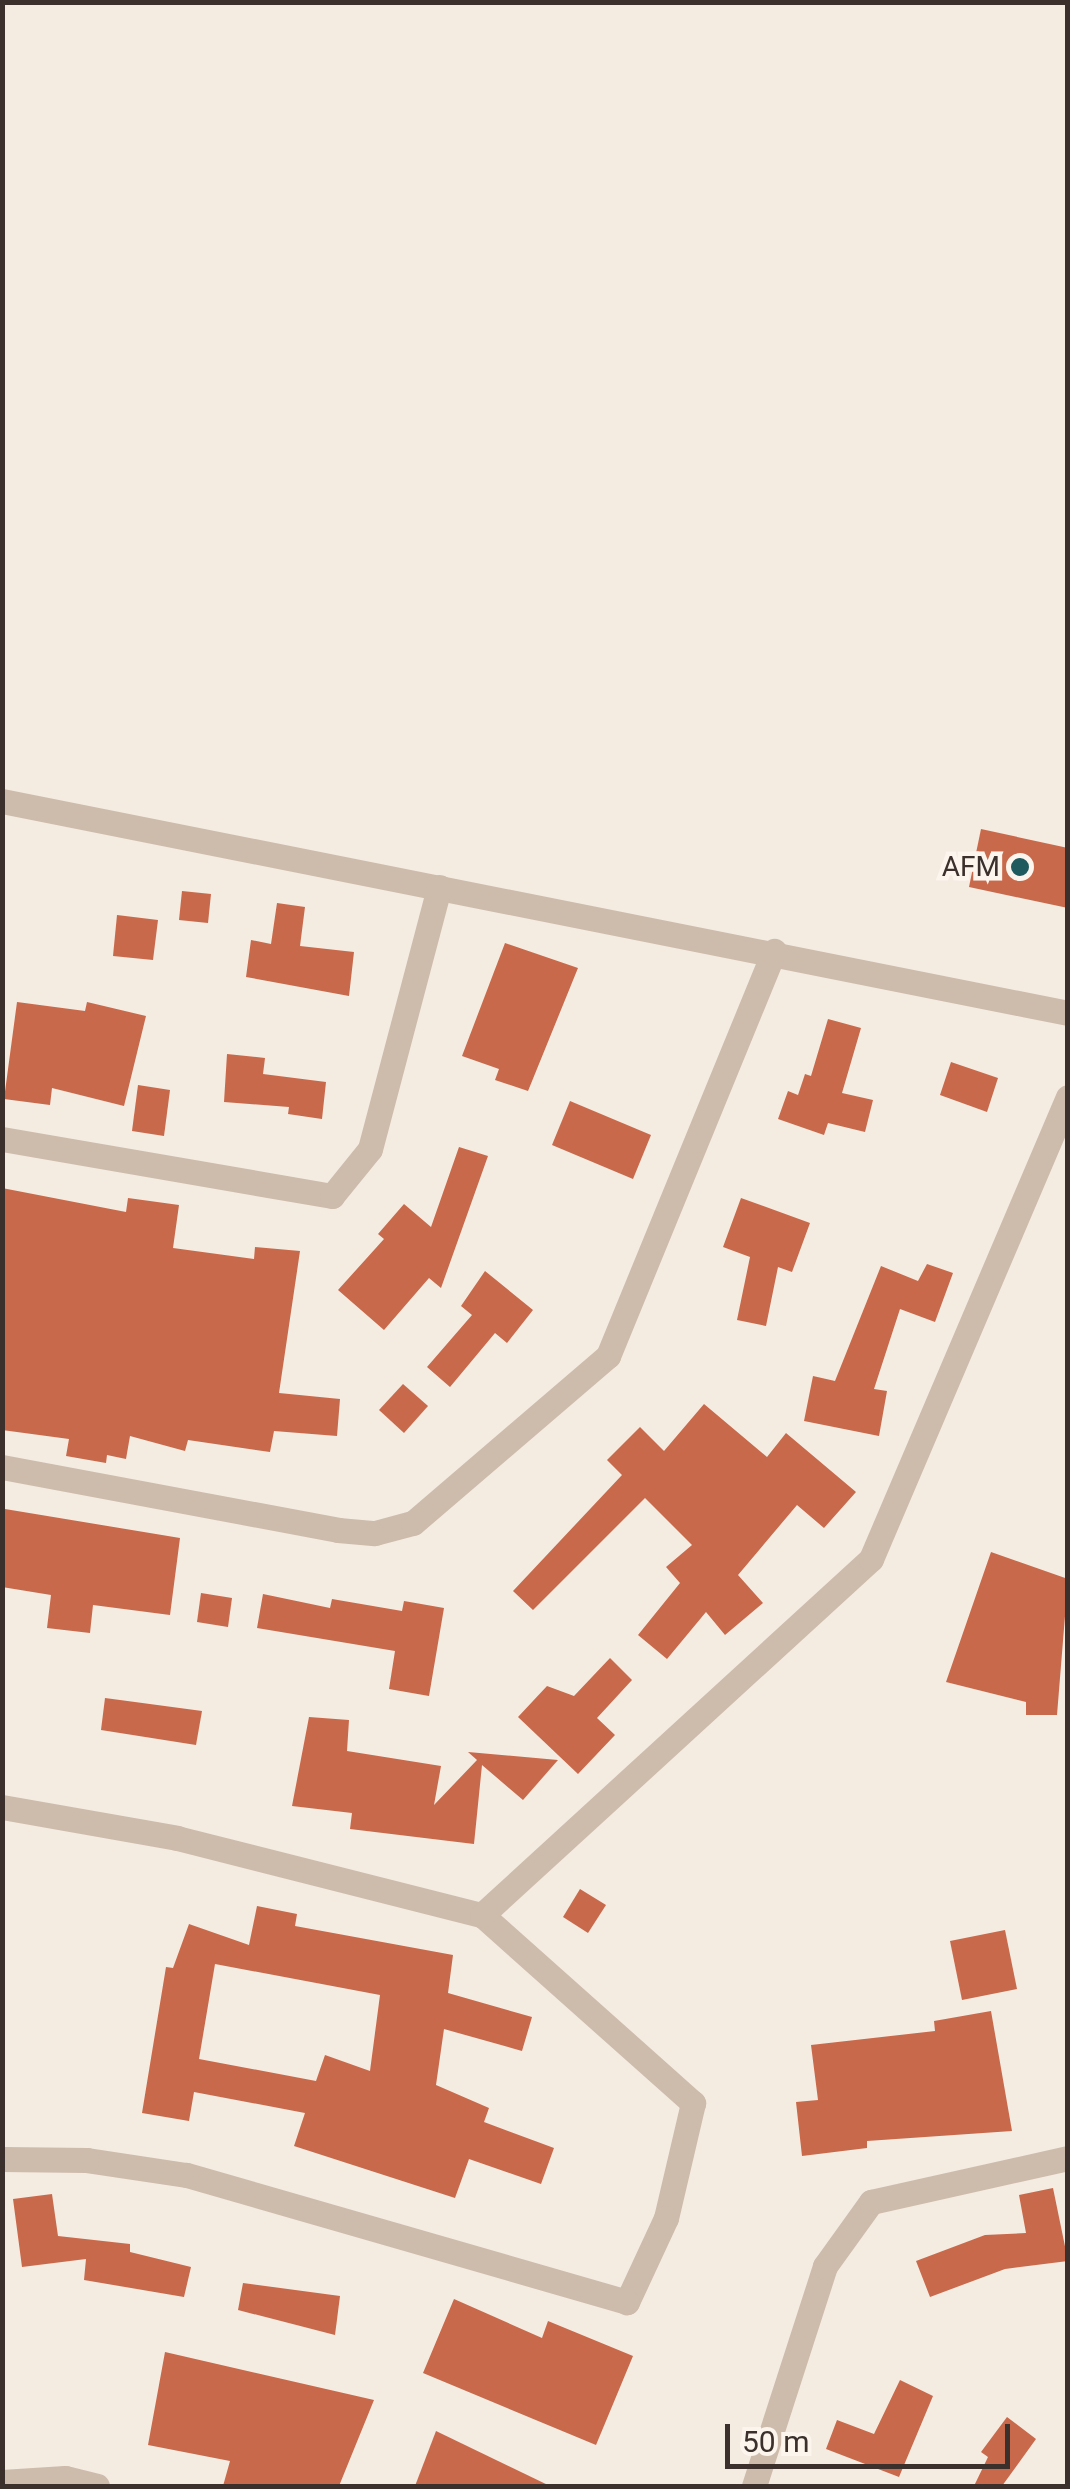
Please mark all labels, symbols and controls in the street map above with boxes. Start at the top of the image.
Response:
place label: AFM [942,850,1000,884]
marker: AFM [1009,856,1031,878]
scale bar [730,2404,1015,2466]
text: 50 m [742,2424,809,2459]

